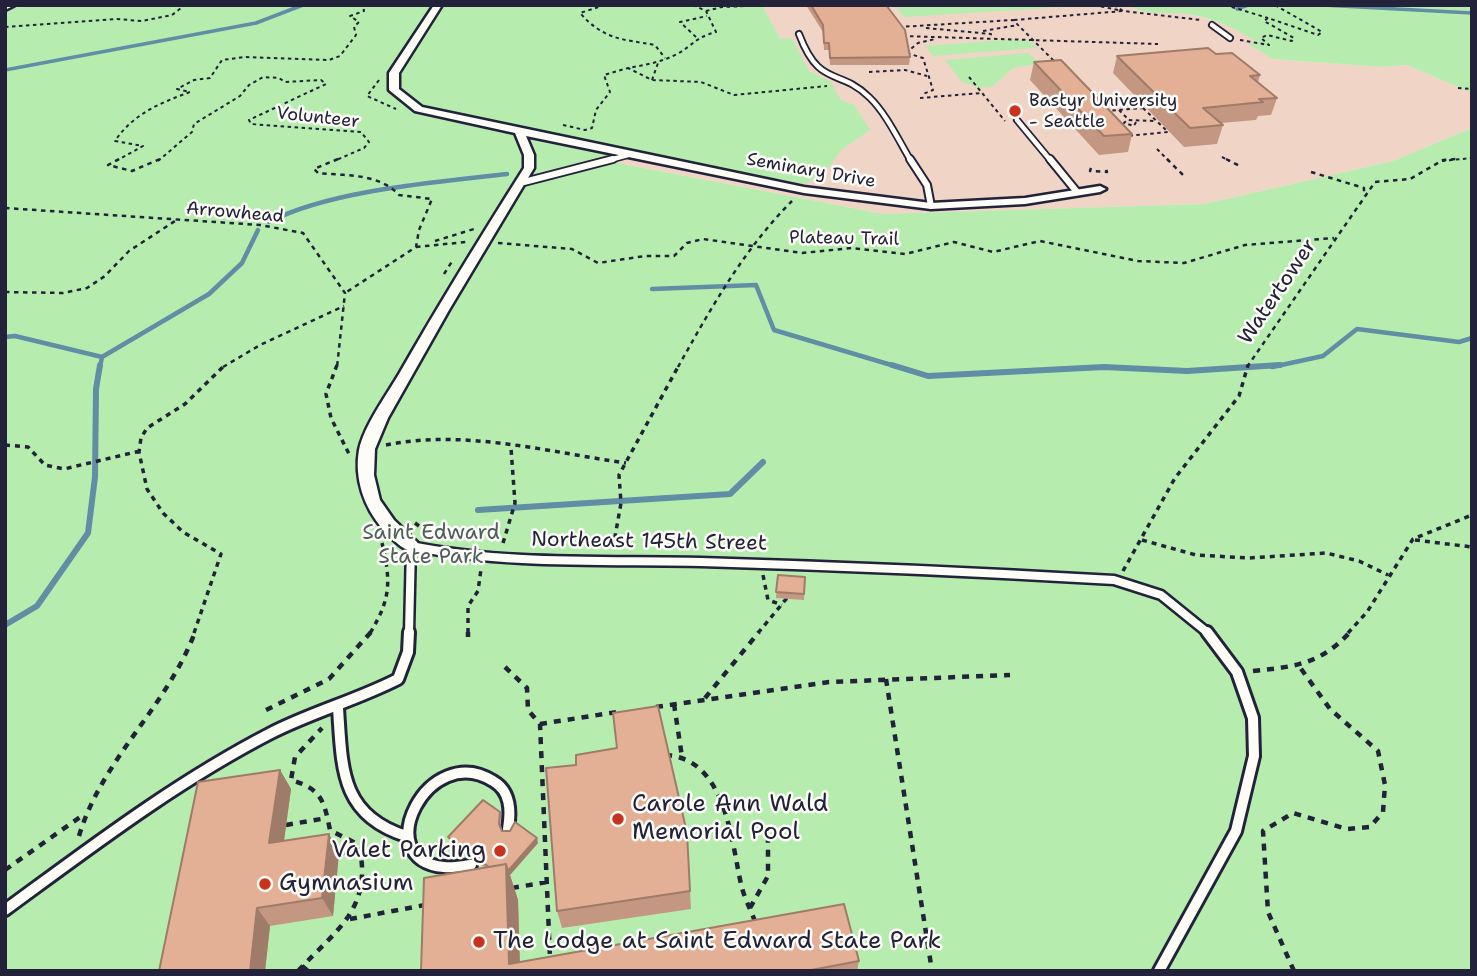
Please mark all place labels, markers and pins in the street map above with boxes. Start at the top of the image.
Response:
place label: Bastyr University - Seattle [1029,90,1177,132]
marker: Bastyr University - Seattle [1007,103,1023,119]
place label: Carole Ann Wald Memorial Pool [632,791,828,847]
marker: Carole Ann Wald Memorial Pool [610,811,626,827]
place label: Valet Parking [331,837,486,865]
marker: Valet Parking [492,843,508,859]
place label: Gymnasium [279,870,413,898]
marker: Gymnasium [257,876,273,892]
place label: The Lodge at Saint Edward State Park [493,928,941,956]
marker: The Lodge at Saint Edward State Park [471,934,487,950]

